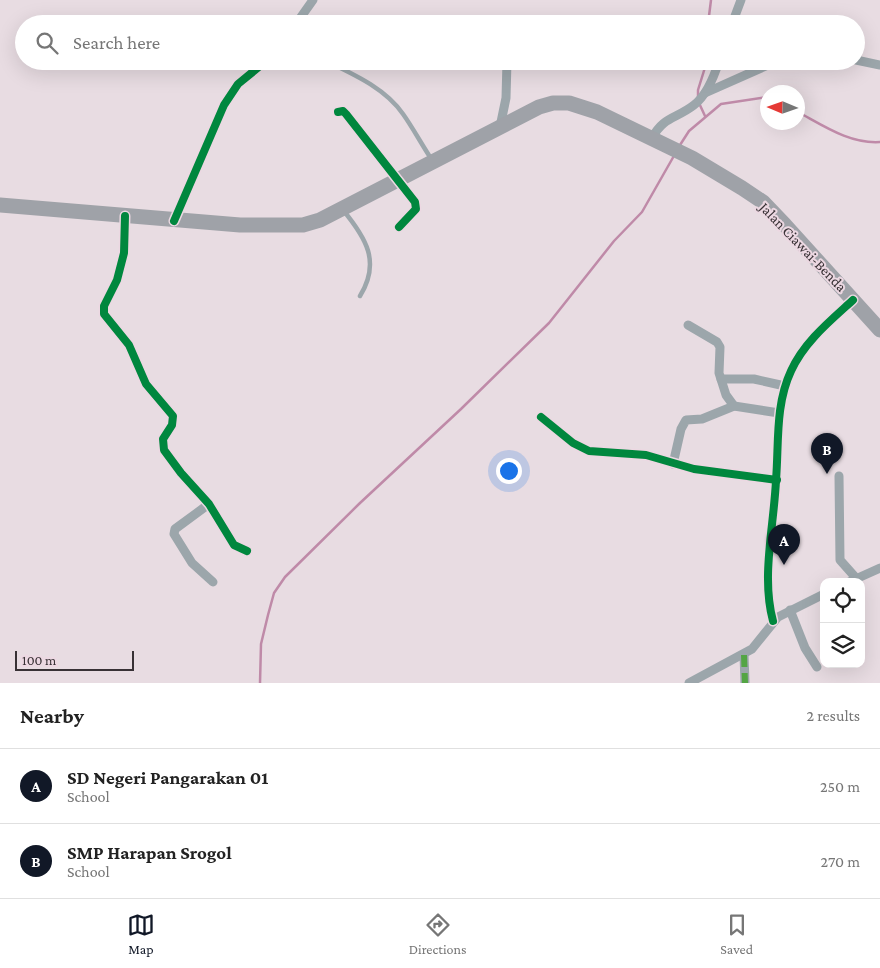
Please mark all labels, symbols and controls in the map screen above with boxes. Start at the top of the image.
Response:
search box [15,15,865,70]
icon: search [33,29,61,57]
text: Search here [73,32,160,53]
north arrow [760,85,805,130]
street label: Jalan Ciawai-Benda [754,198,850,296]
pin: B [811,433,843,474]
your location [496,458,522,484]
pin: A [768,524,800,565]
map controls [820,578,865,668]
button: locate [820,578,865,623]
button: layers [820,623,865,668]
scale bar [15,648,134,671]
text: 100 m [22,652,56,668]
text: Nearby [20,704,84,728]
text: 2 results [807,707,860,724]
text: SD Negeri Pangarakan 01 [67,767,268,788]
text: A [31,778,41,795]
text: 250 m [820,778,860,795]
text: School [67,788,110,805]
text: SMP Harapan Srogol [67,842,232,863]
text: B [31,853,41,870]
text: 270 m [821,853,860,870]
text: School [67,863,110,880]
tab: Map [127,911,155,957]
tab: Directions [409,911,467,957]
tab: Saved [720,911,753,957]

